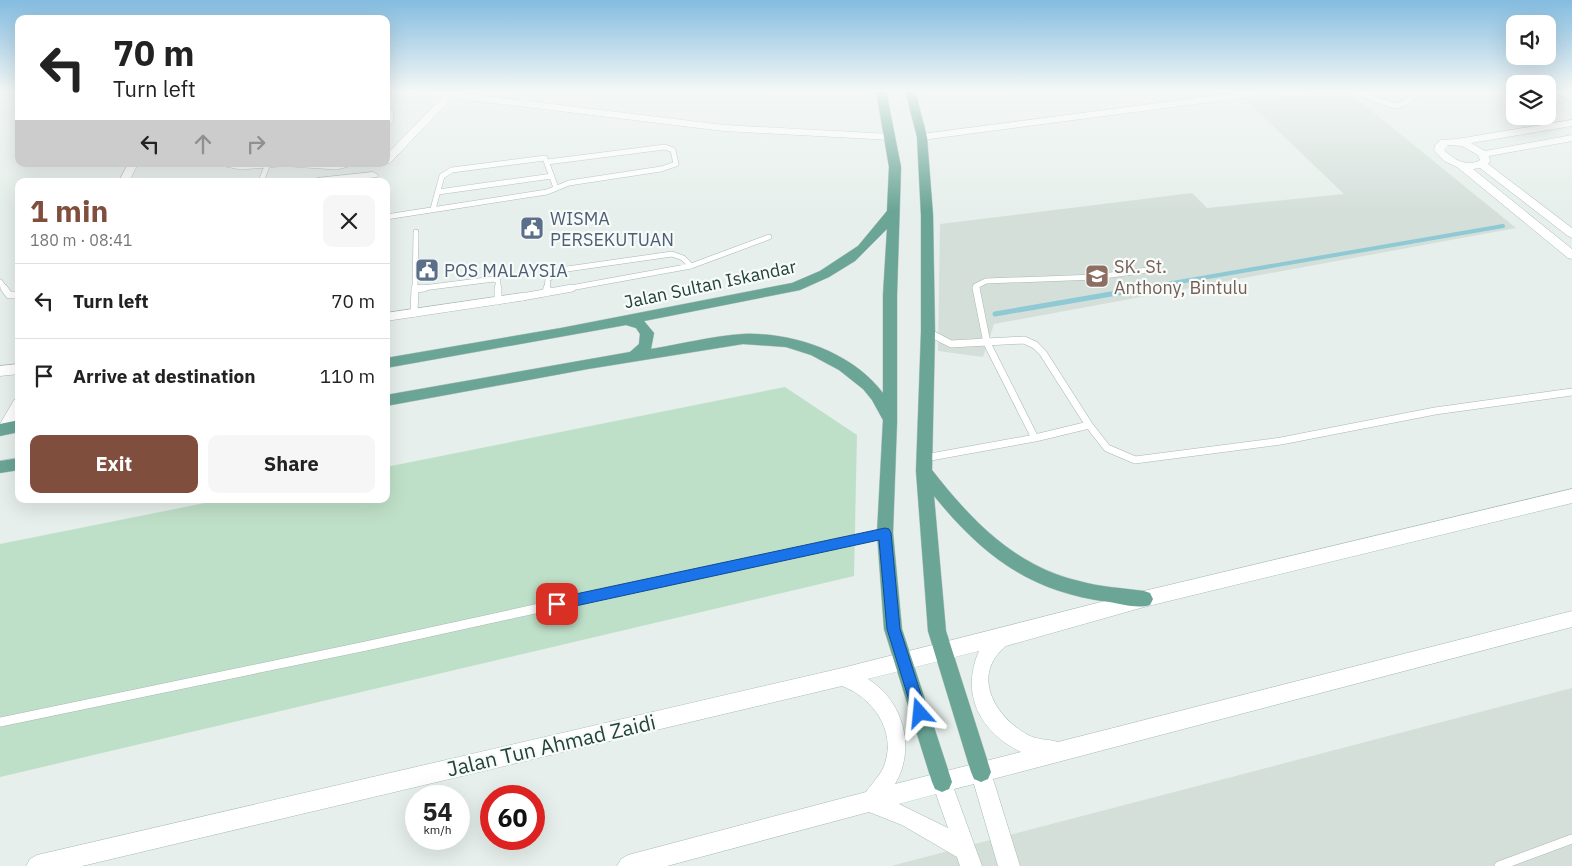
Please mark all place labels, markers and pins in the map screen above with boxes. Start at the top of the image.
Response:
place label: WISMA PERSEKUTUAN [550,207,674,251]
public building icon: WISMA PERSEKUTUAN [519,215,545,241]
place label: SK. St. Anthony, Bintulu [1114,255,1248,299]
public building icon: POS MALAYSIA [414,257,440,283]
place label: POS MALAYSIA [444,259,568,282]
school or university icon: SK. St. Anthony, Bintulu [1084,263,1110,289]
pin [536,583,578,625]

